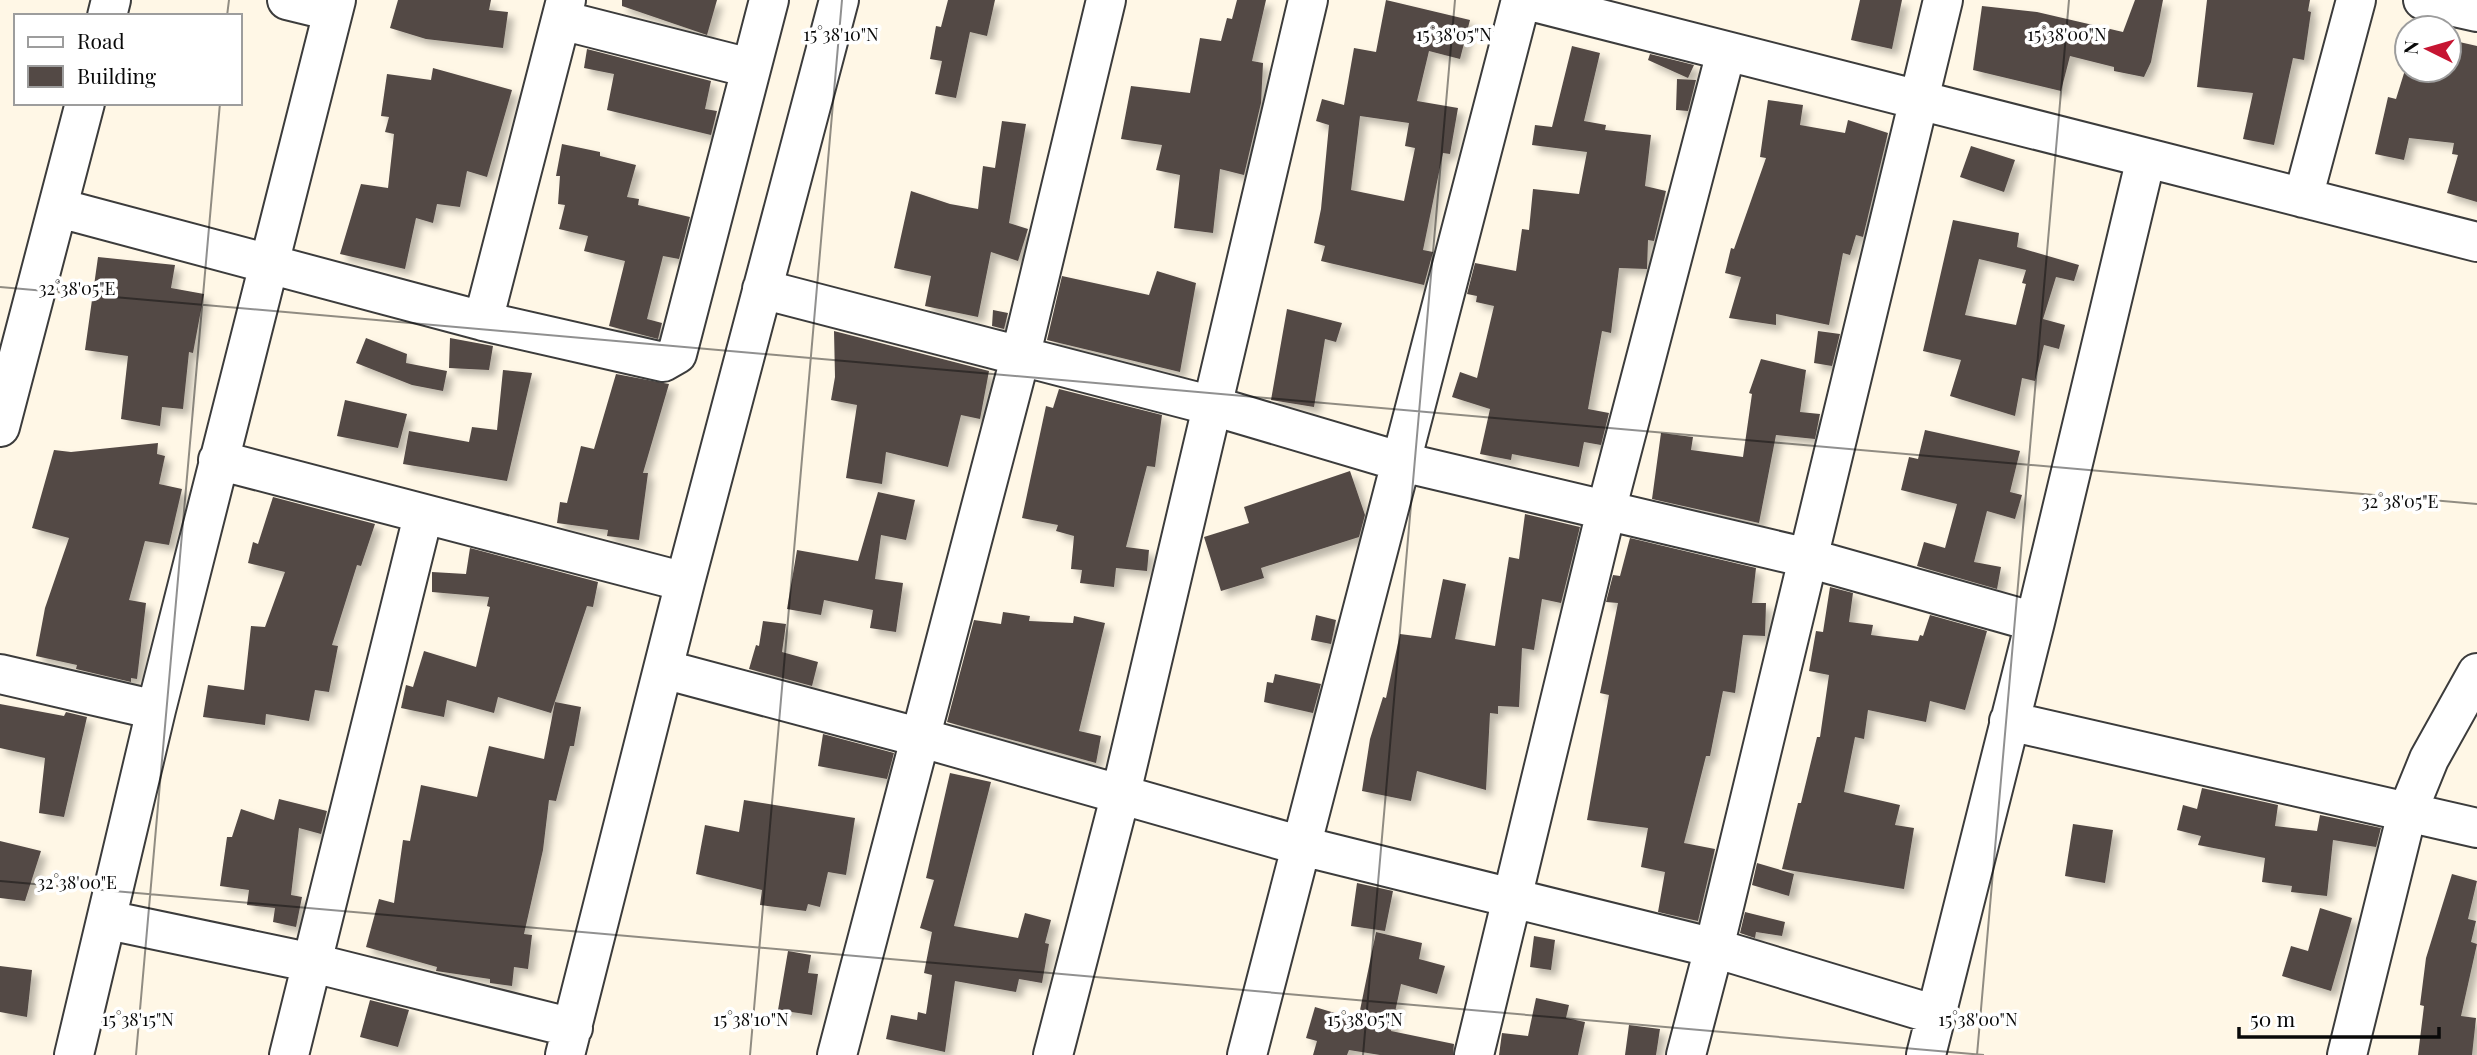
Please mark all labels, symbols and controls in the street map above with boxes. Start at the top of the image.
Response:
legend [14,14,242,105]
north arrow [2393,14,2463,84]
text: 15°38'10"N [803,22,879,46]
text: 15°38'05"N [1416,22,1492,46]
text: 15°38'00"N [2027,22,2107,46]
text: Road [77,26,125,54]
text: N [2397,39,2424,55]
text: Building [77,61,156,89]
text: 32°38'05"E [38,276,116,300]
text: 32°38'05"E [2361,489,2439,513]
text: 32°38'00"E [37,870,117,894]
scale bar [2239,996,2438,1040]
text: 50 m [2250,1004,2296,1032]
text: 15°38'15"N [102,1007,174,1031]
text: 15°38'10"N [713,1007,789,1031]
text: 15°38'05"N [1327,1007,1403,1031]
text: 15°38'00"N [1938,1007,2018,1031]

